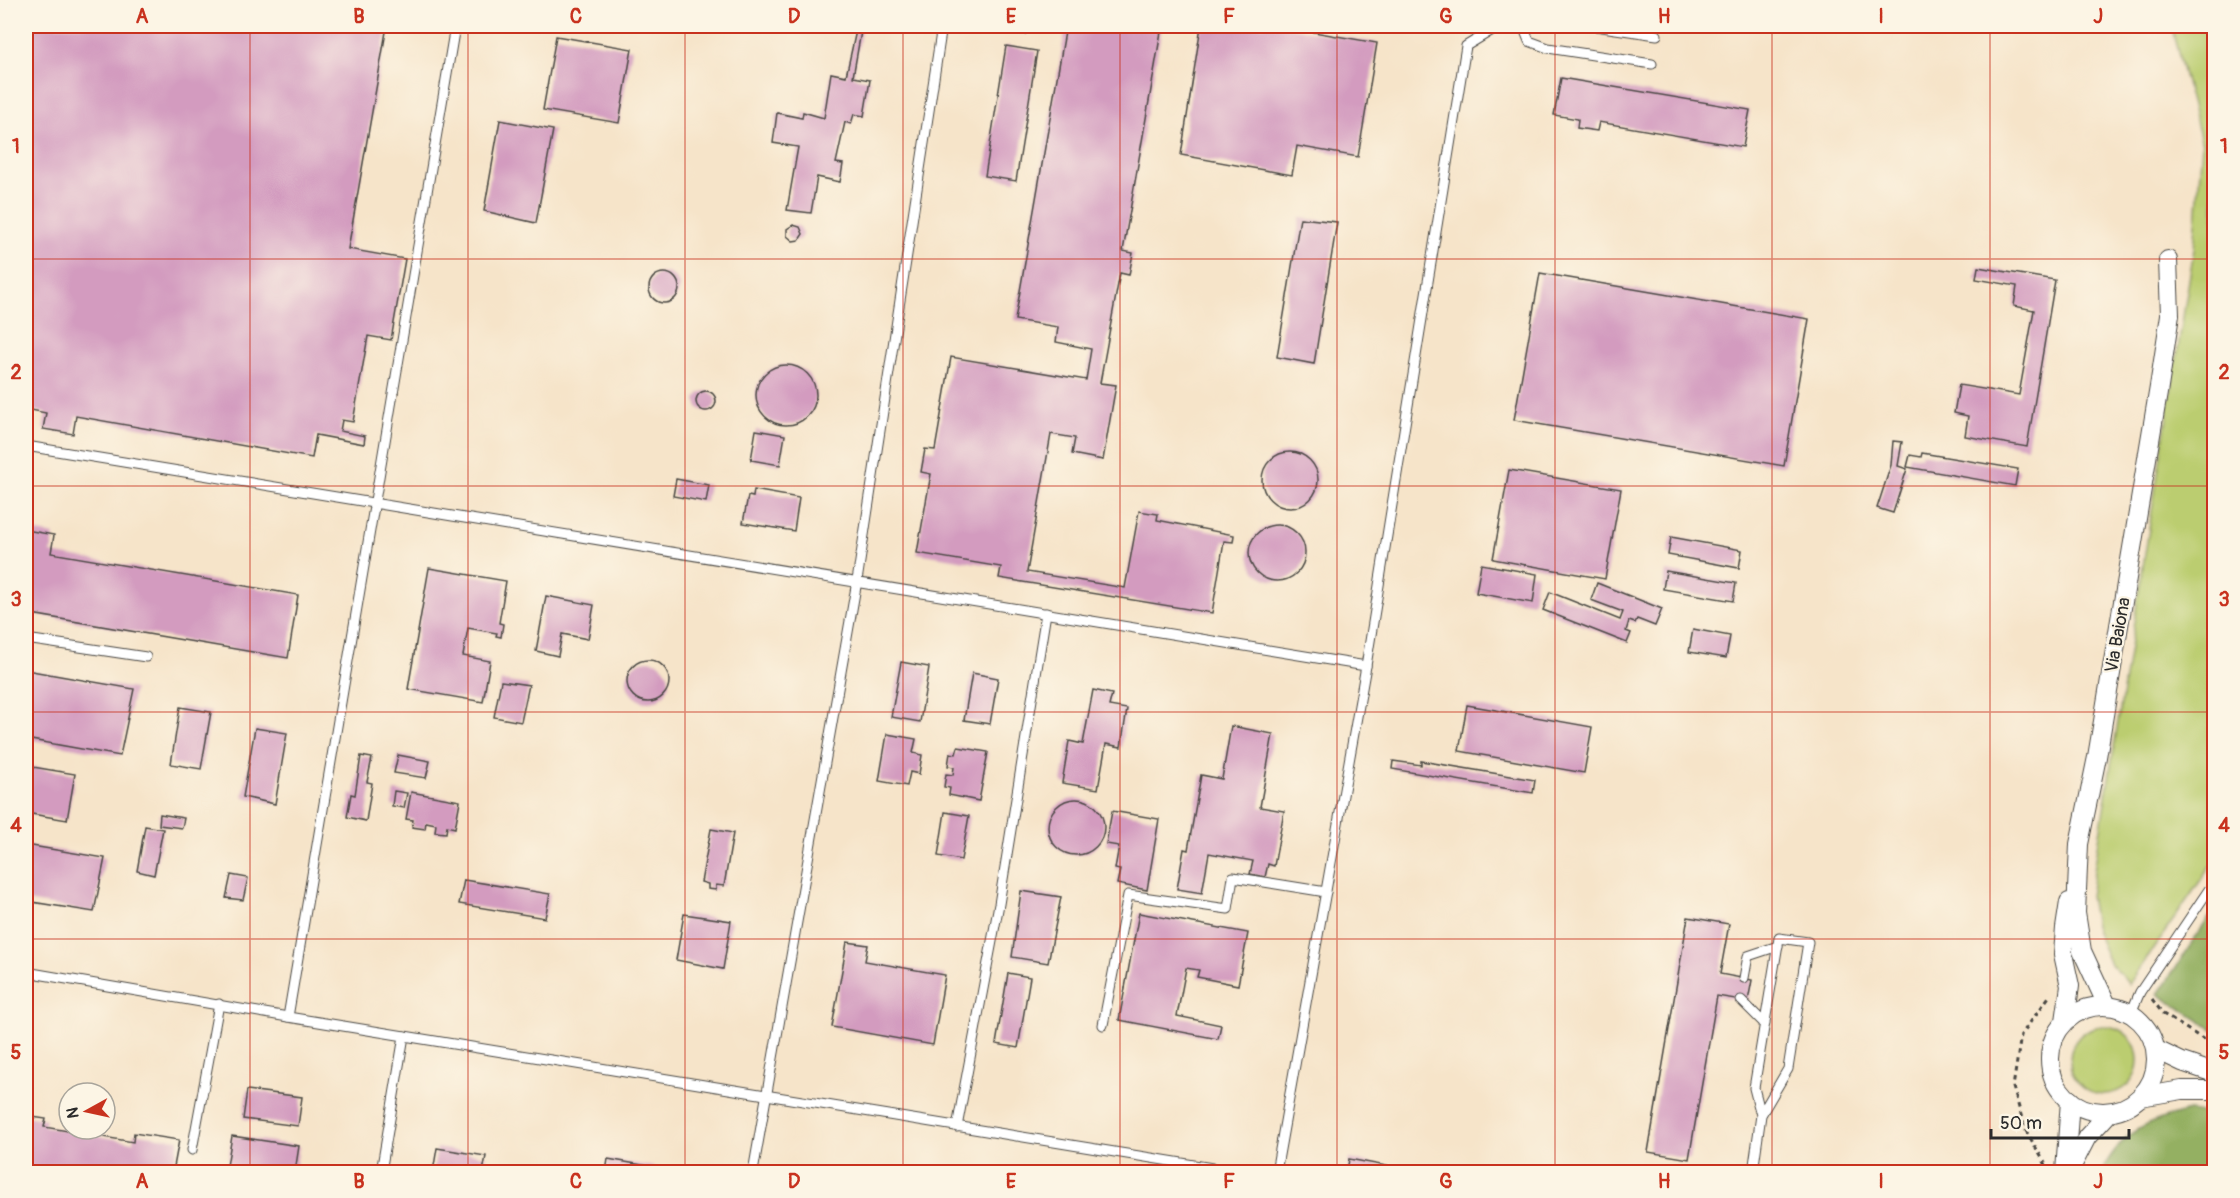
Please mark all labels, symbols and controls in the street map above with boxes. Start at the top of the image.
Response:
text: A [136,4,149,29]
text: B [353,4,365,29]
text: C [570,4,582,29]
text: D [788,4,801,29]
text: E [1006,4,1017,29]
text: F [1223,4,1235,29]
text: G [1439,4,1453,29]
text: H [1658,4,1671,29]
text: I [1878,4,1884,29]
text: J [2093,4,2103,29]
text: 1 [12,134,20,159]
text: 1 [2220,134,2228,159]
text: 2 [10,360,22,385]
text: 2 [2218,360,2230,385]
text: 3 [10,587,22,612]
text: 3 [2218,587,2230,612]
street label: Via Baiona [2100,596,2136,674]
text: 4 [10,813,22,838]
text: 4 [2218,813,2230,838]
text: 5 [11,1040,22,1065]
text: 5 [2219,1040,2230,1065]
north arrow [57,1081,117,1141]
scale bar [1991,1102,2129,1140]
text: N [62,1106,84,1120]
text: 50 m [2000,1112,2042,1135]
text: A [136,1169,149,1194]
text: B [353,1169,365,1194]
text: C [570,1169,582,1194]
text: D [788,1169,801,1194]
text: E [1006,1169,1017,1194]
text: F [1223,1169,1235,1194]
text: G [1439,1169,1453,1194]
text: H [1658,1169,1671,1194]
text: I [1878,1169,1884,1194]
text: J [2093,1169,2103,1194]

